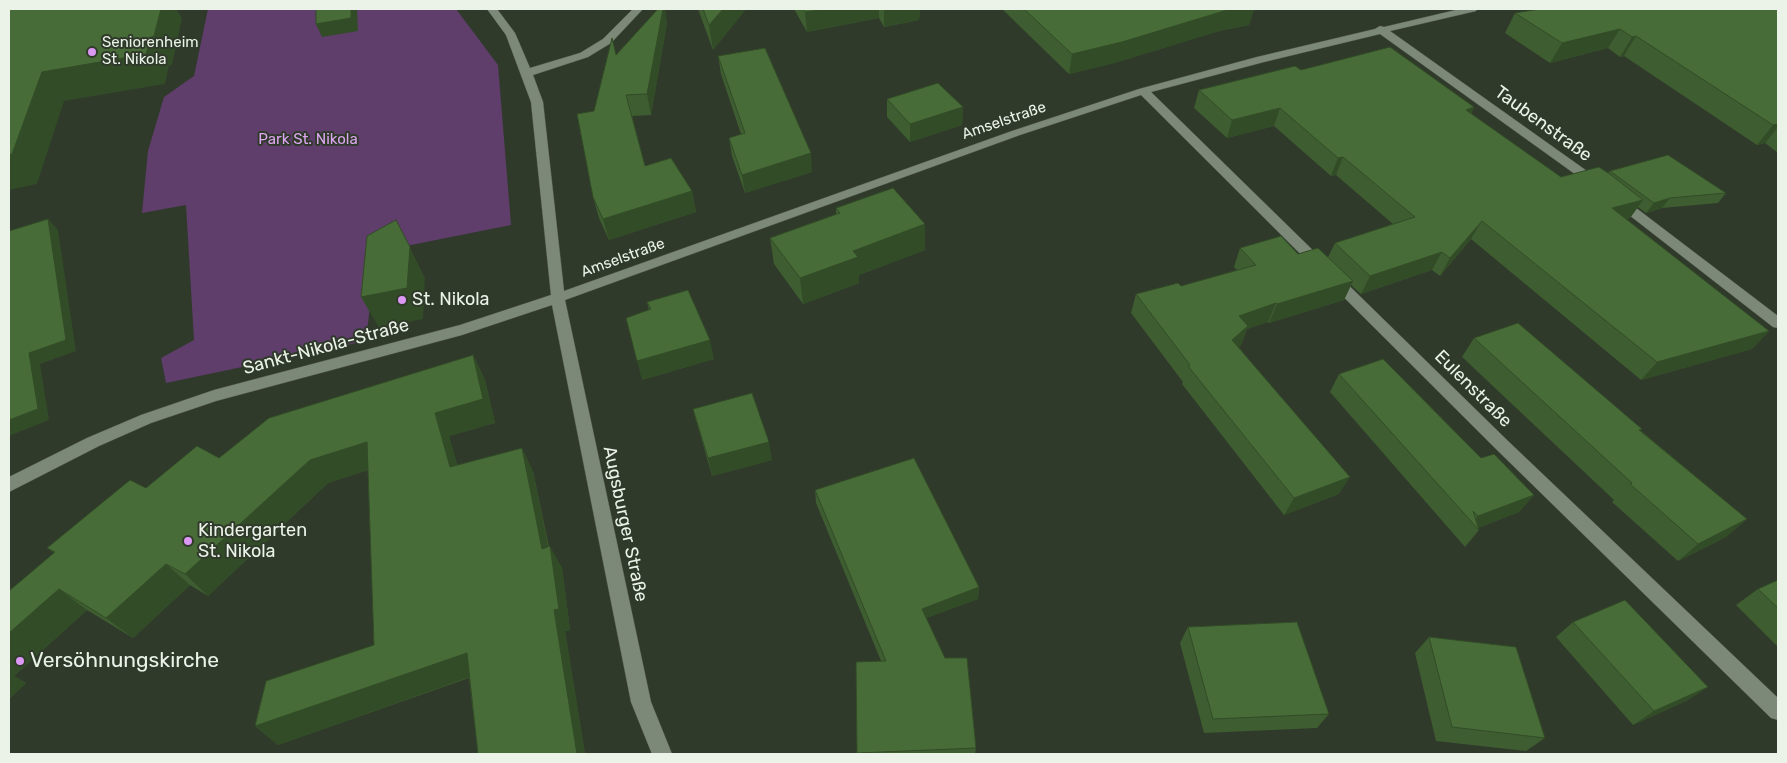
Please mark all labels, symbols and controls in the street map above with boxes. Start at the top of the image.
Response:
place label: Seniorenheim St. Nikola [102,34,199,69]
marker: Seniorenheim St. Nikola [86,46,98,58]
street label: Taubenstraße [1490,82,1596,166]
street label: Amselstraße [960,98,1048,144]
park label: Park St. Nikola [258,131,358,149]
street label: Amselstraße [579,235,667,281]
place label: St. Nikola [412,289,490,311]
marker: St. Nikola [396,294,408,306]
street label: Sankt-Nikola-Straße [241,314,411,380]
street label: Eulenstraße [1430,346,1516,432]
street label: Augsburger Straße [598,444,652,604]
place label: Kindergarten St. Nikola [198,520,307,562]
marker: Kindergarten St. Nikola [182,535,194,547]
place label: Versöhnungskirche [30,648,219,674]
marker: Versöhnungskirche [14,655,26,667]

